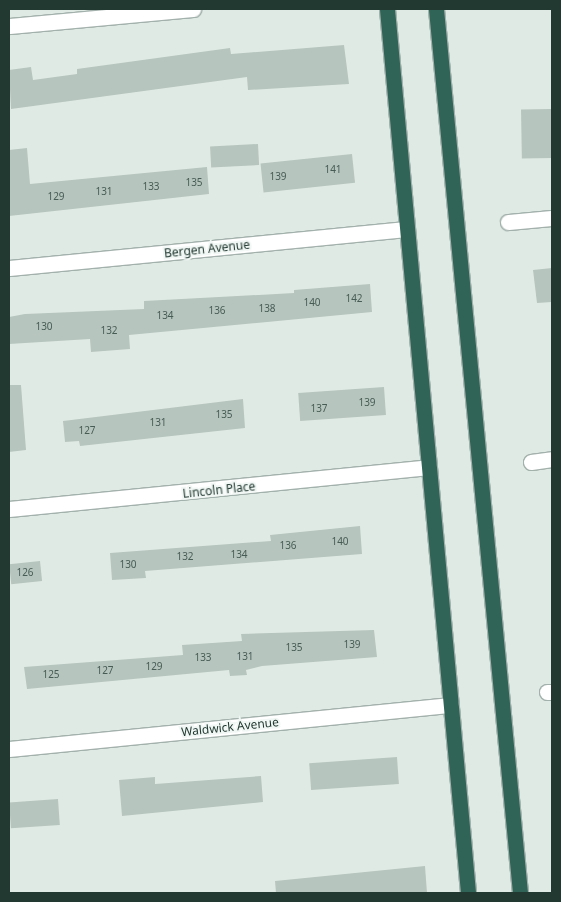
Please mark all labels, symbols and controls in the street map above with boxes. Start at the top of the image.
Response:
house number: 141 [324,164,342,176]
house number: 139 [269,171,287,183]
house number: 135 [185,177,203,189]
house number: 133 [142,181,160,193]
house number: 131 [95,186,113,198]
house number: 129 [47,191,65,203]
street label: Bergen Avenue [163,237,251,261]
house number: 142 [345,293,363,305]
house number: 140 [303,297,321,309]
house number: 138 [258,303,276,315]
house number: 136 [208,305,226,317]
house number: 134 [156,310,174,322]
house number: 130 [35,321,53,333]
house number: 132 [100,325,118,337]
house number: 139 [358,397,376,409]
house number: 137 [310,403,328,415]
house number: 135 [215,409,233,421]
house number: 131 [149,417,167,429]
house number: 127 [78,425,96,437]
street label: Lincoln Place [182,479,256,501]
house number: 140 [331,536,349,548]
house number: 136 [279,540,297,552]
house number: 134 [230,549,248,561]
house number: 132 [176,551,194,563]
house number: 130 [119,559,137,571]
house number: 126 [16,567,34,579]
house number: 139 [343,639,361,651]
house number: 135 [285,642,303,654]
house number: 131 [236,651,254,663]
house number: 133 [194,652,212,664]
house number: 129 [145,661,163,673]
house number: 127 [96,665,114,677]
house number: 125 [42,669,60,681]
street label: Waldwick Avenue [180,715,280,739]

